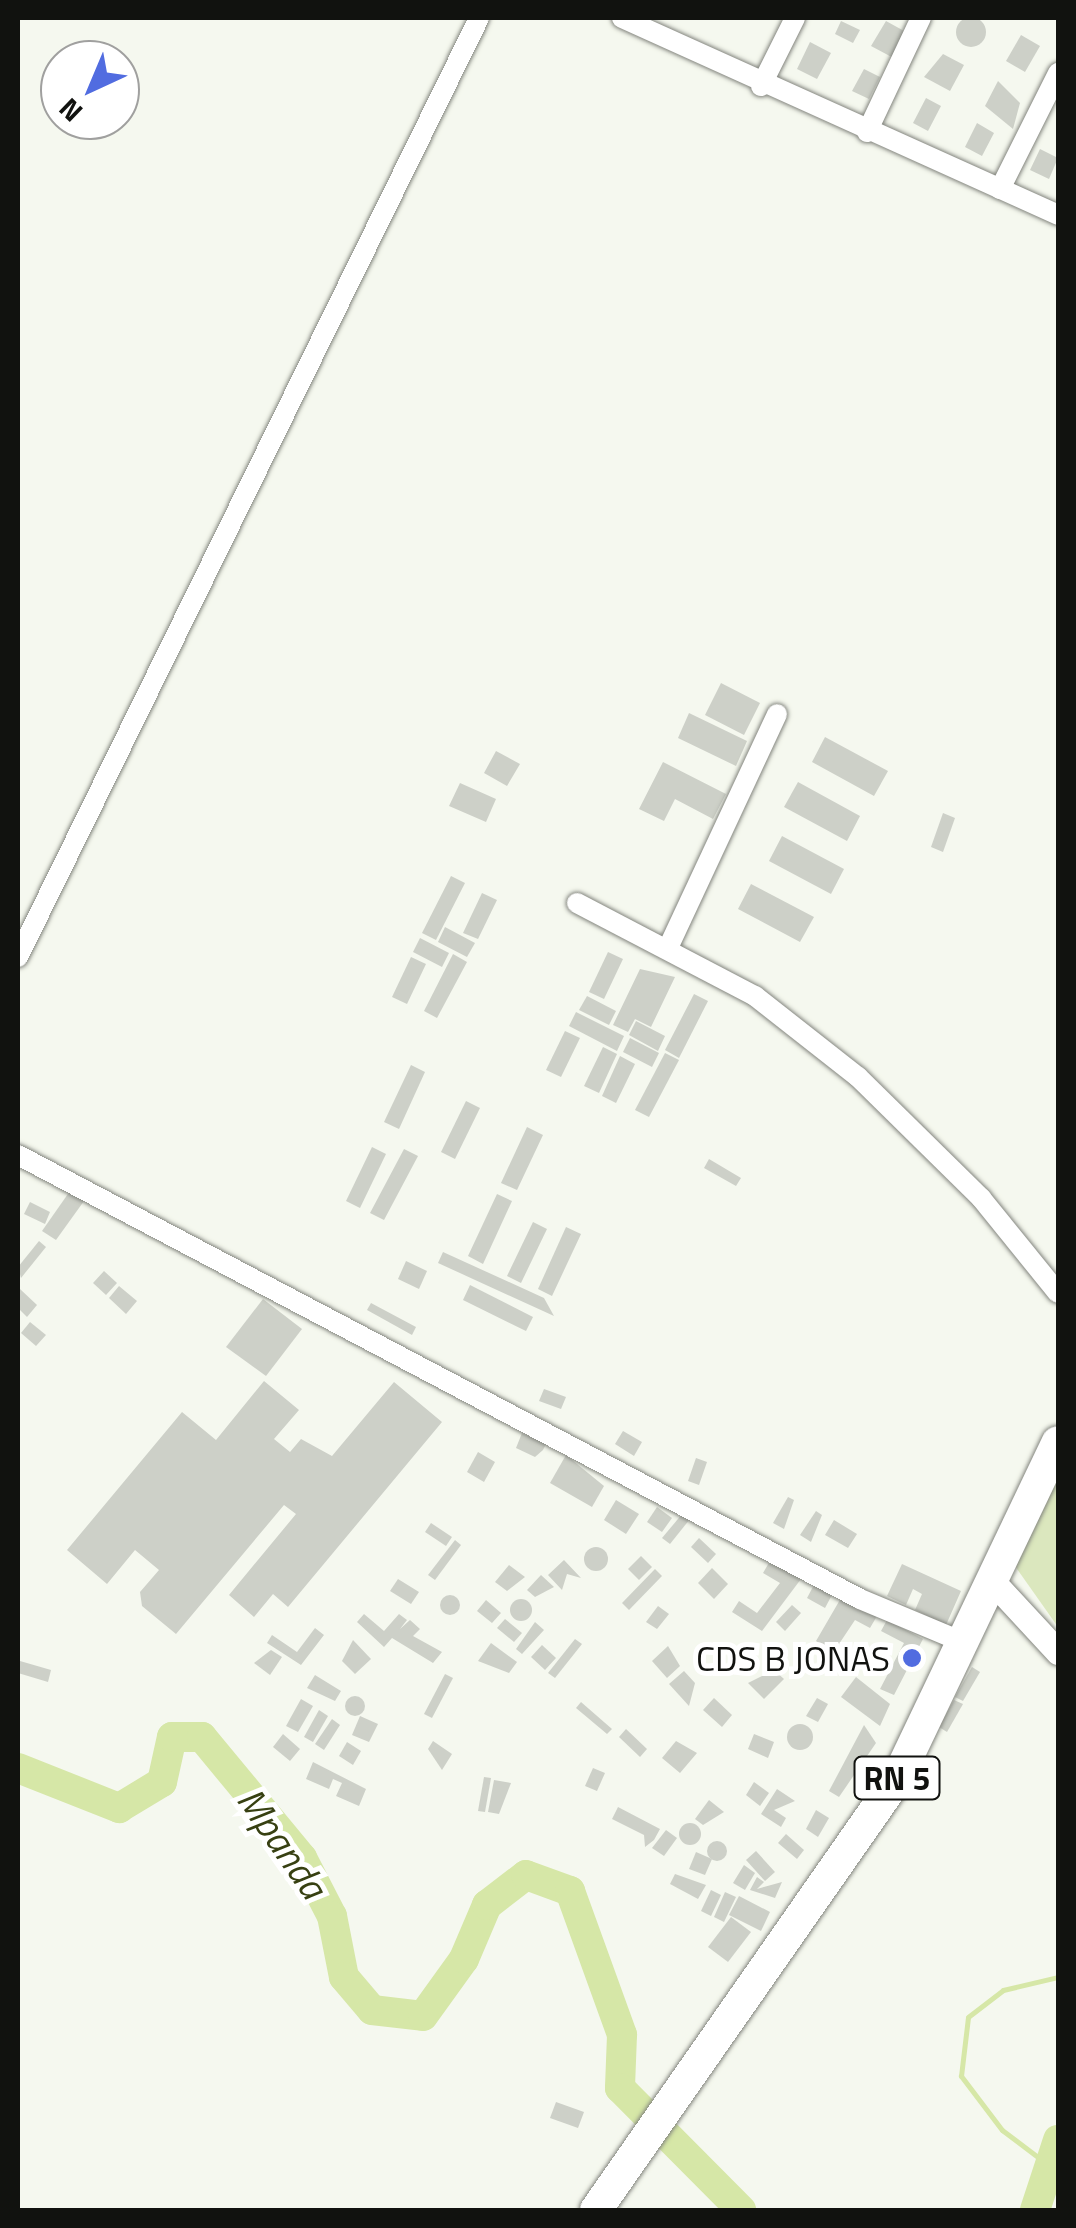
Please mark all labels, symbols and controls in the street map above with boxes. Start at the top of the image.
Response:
north arrow [40,40,140,140]
text: N [48,88,92,133]
place label: CDS B JONAS [696,1637,890,1679]
marker: CDS B JONAS [899,1645,925,1671]
road number: RN 5 [852,1751,942,1805]
water label: Mpanda [228,1779,336,1907]

